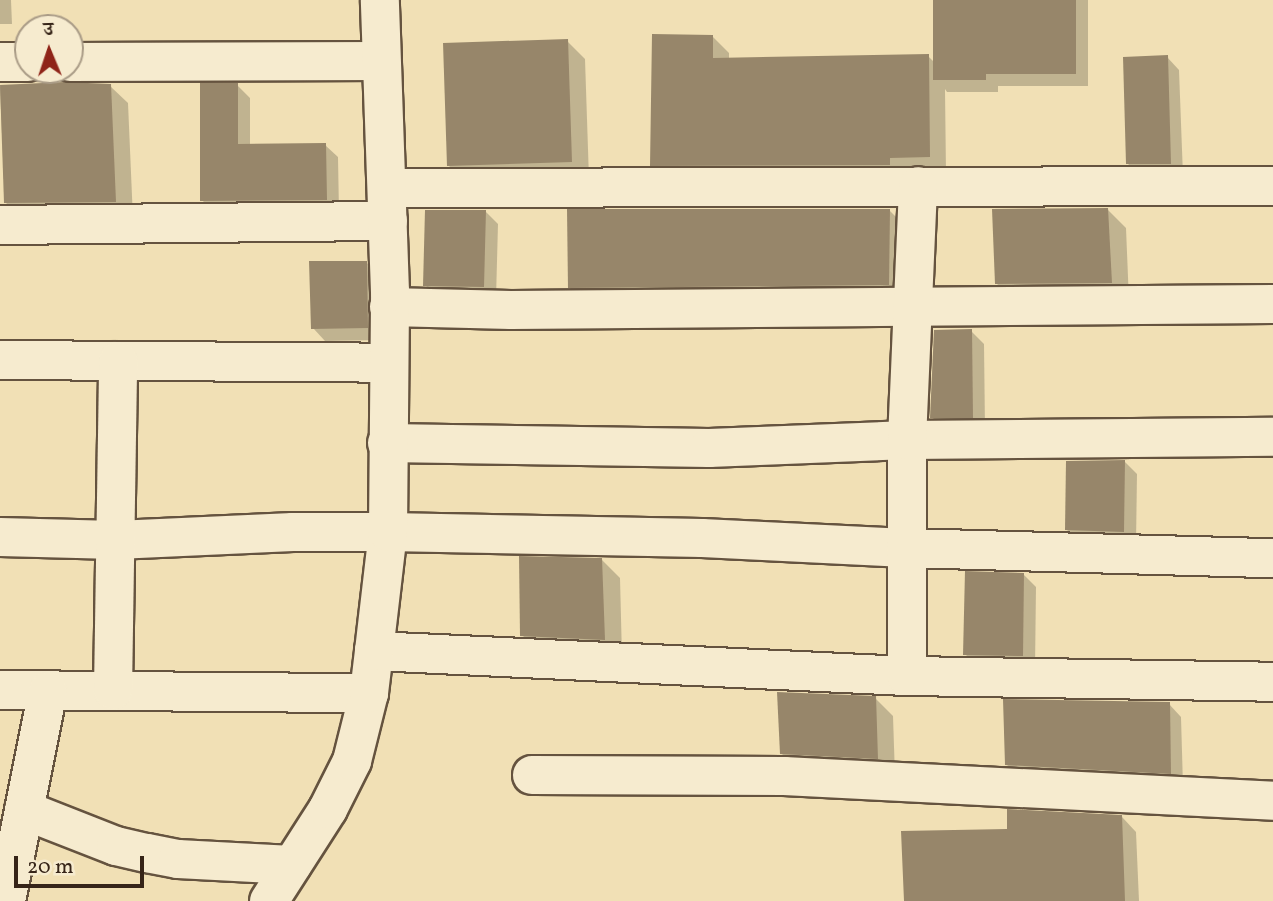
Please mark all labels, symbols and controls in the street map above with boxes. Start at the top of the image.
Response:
north arrow [14,14,84,84]
text: उ [43,17,54,43]
scale bar [18,842,147,886]
text: 20 m [27,853,73,882]

